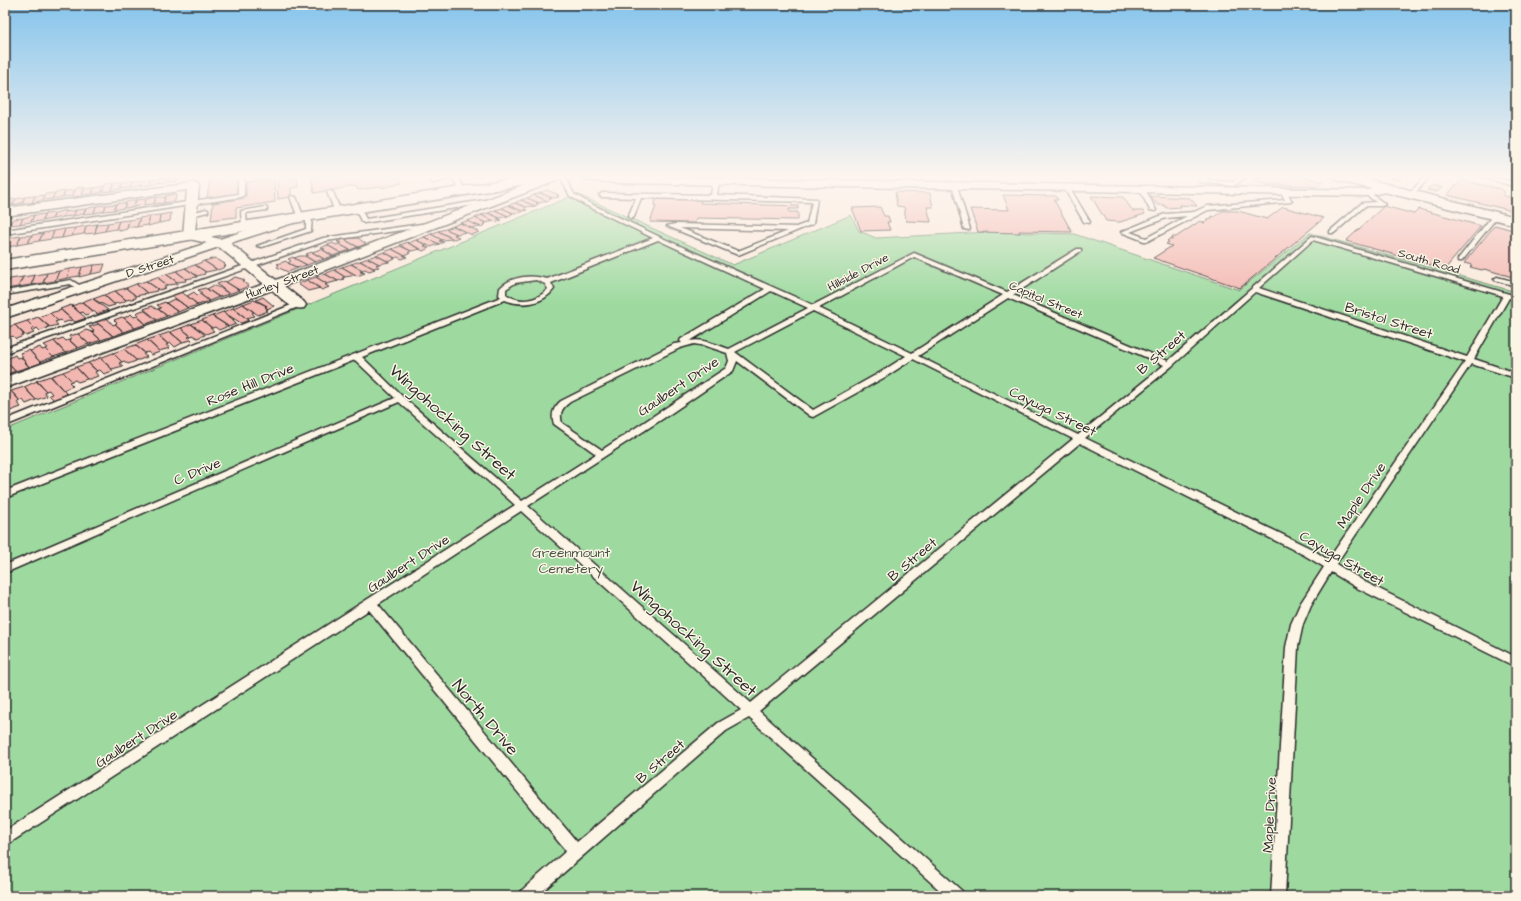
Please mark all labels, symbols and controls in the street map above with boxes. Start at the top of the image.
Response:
street label: South Road [1396,245,1462,278]
street label: Hillside Drive [825,249,892,296]
street label: D Street [124,251,177,282]
street label: Hurley Street [243,261,322,305]
street label: Capitol Street [1006,277,1085,324]
street label: Bristol Street [1342,297,1436,345]
street label: B Street [1133,326,1191,380]
street label: Gaulbert Drive [634,352,724,421]
street label: Rose Hill Drive [204,358,297,412]
street label: Wingohocking Street [383,359,521,487]
street label: Cayuga Street [1005,382,1100,442]
street label: C Drive [171,453,224,491]
street label: Maple Drive [1332,458,1392,533]
street label: Cayuga Street [1295,526,1388,591]
street label: Gaulbert Drive [364,530,454,598]
street label: B Street [884,533,942,586]
park label: Greenmount Cemetery [532,543,610,579]
street label: Wingohocking Street [624,575,762,703]
street label: North Drive [446,674,524,761]
street label: Gaulbert Drive [92,705,182,773]
street label: B Street [632,735,690,789]
street label: Maple Drive [1258,776,1282,853]

